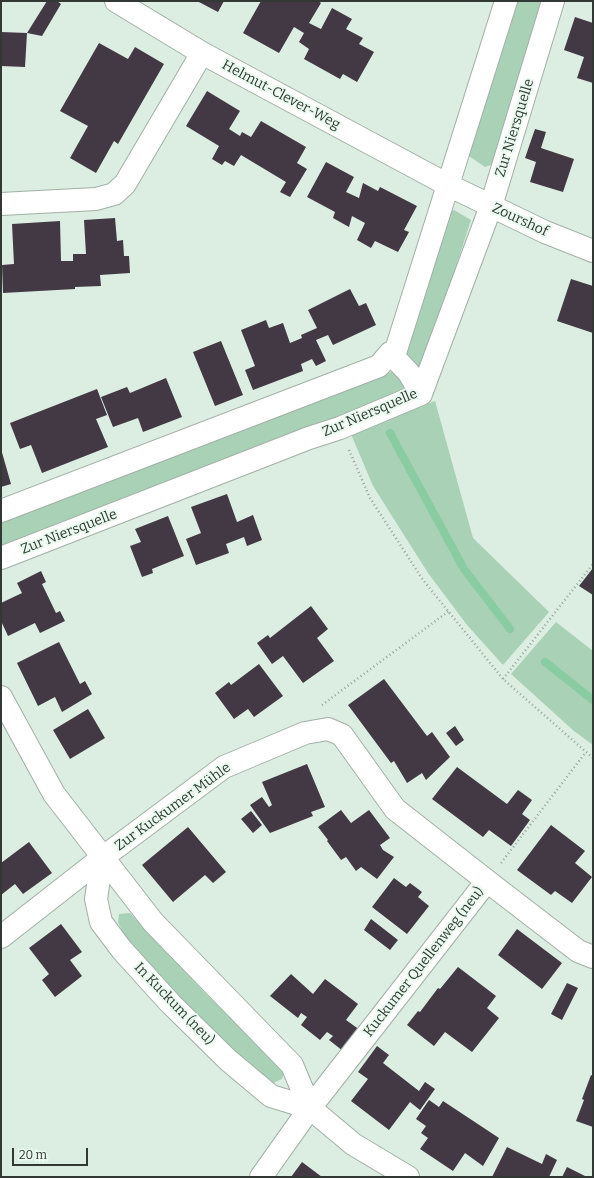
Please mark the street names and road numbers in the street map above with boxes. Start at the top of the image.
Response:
street label: Helmut-Clever-Weg [219,57,343,133]
street label: Zur Niersquelle [492,77,538,179]
street label: Zourshof [489,200,551,240]
street label: Zur Niersquelle [320,385,420,441]
street label: Zur Niersquelle [18,506,120,558]
street label: Zur Kuckumer Mühle [112,759,234,855]
street label: Kuckumer Quellenweg (neu) [360,884,488,1040]
street label: In Kuckum (neu) [130,959,218,1049]

